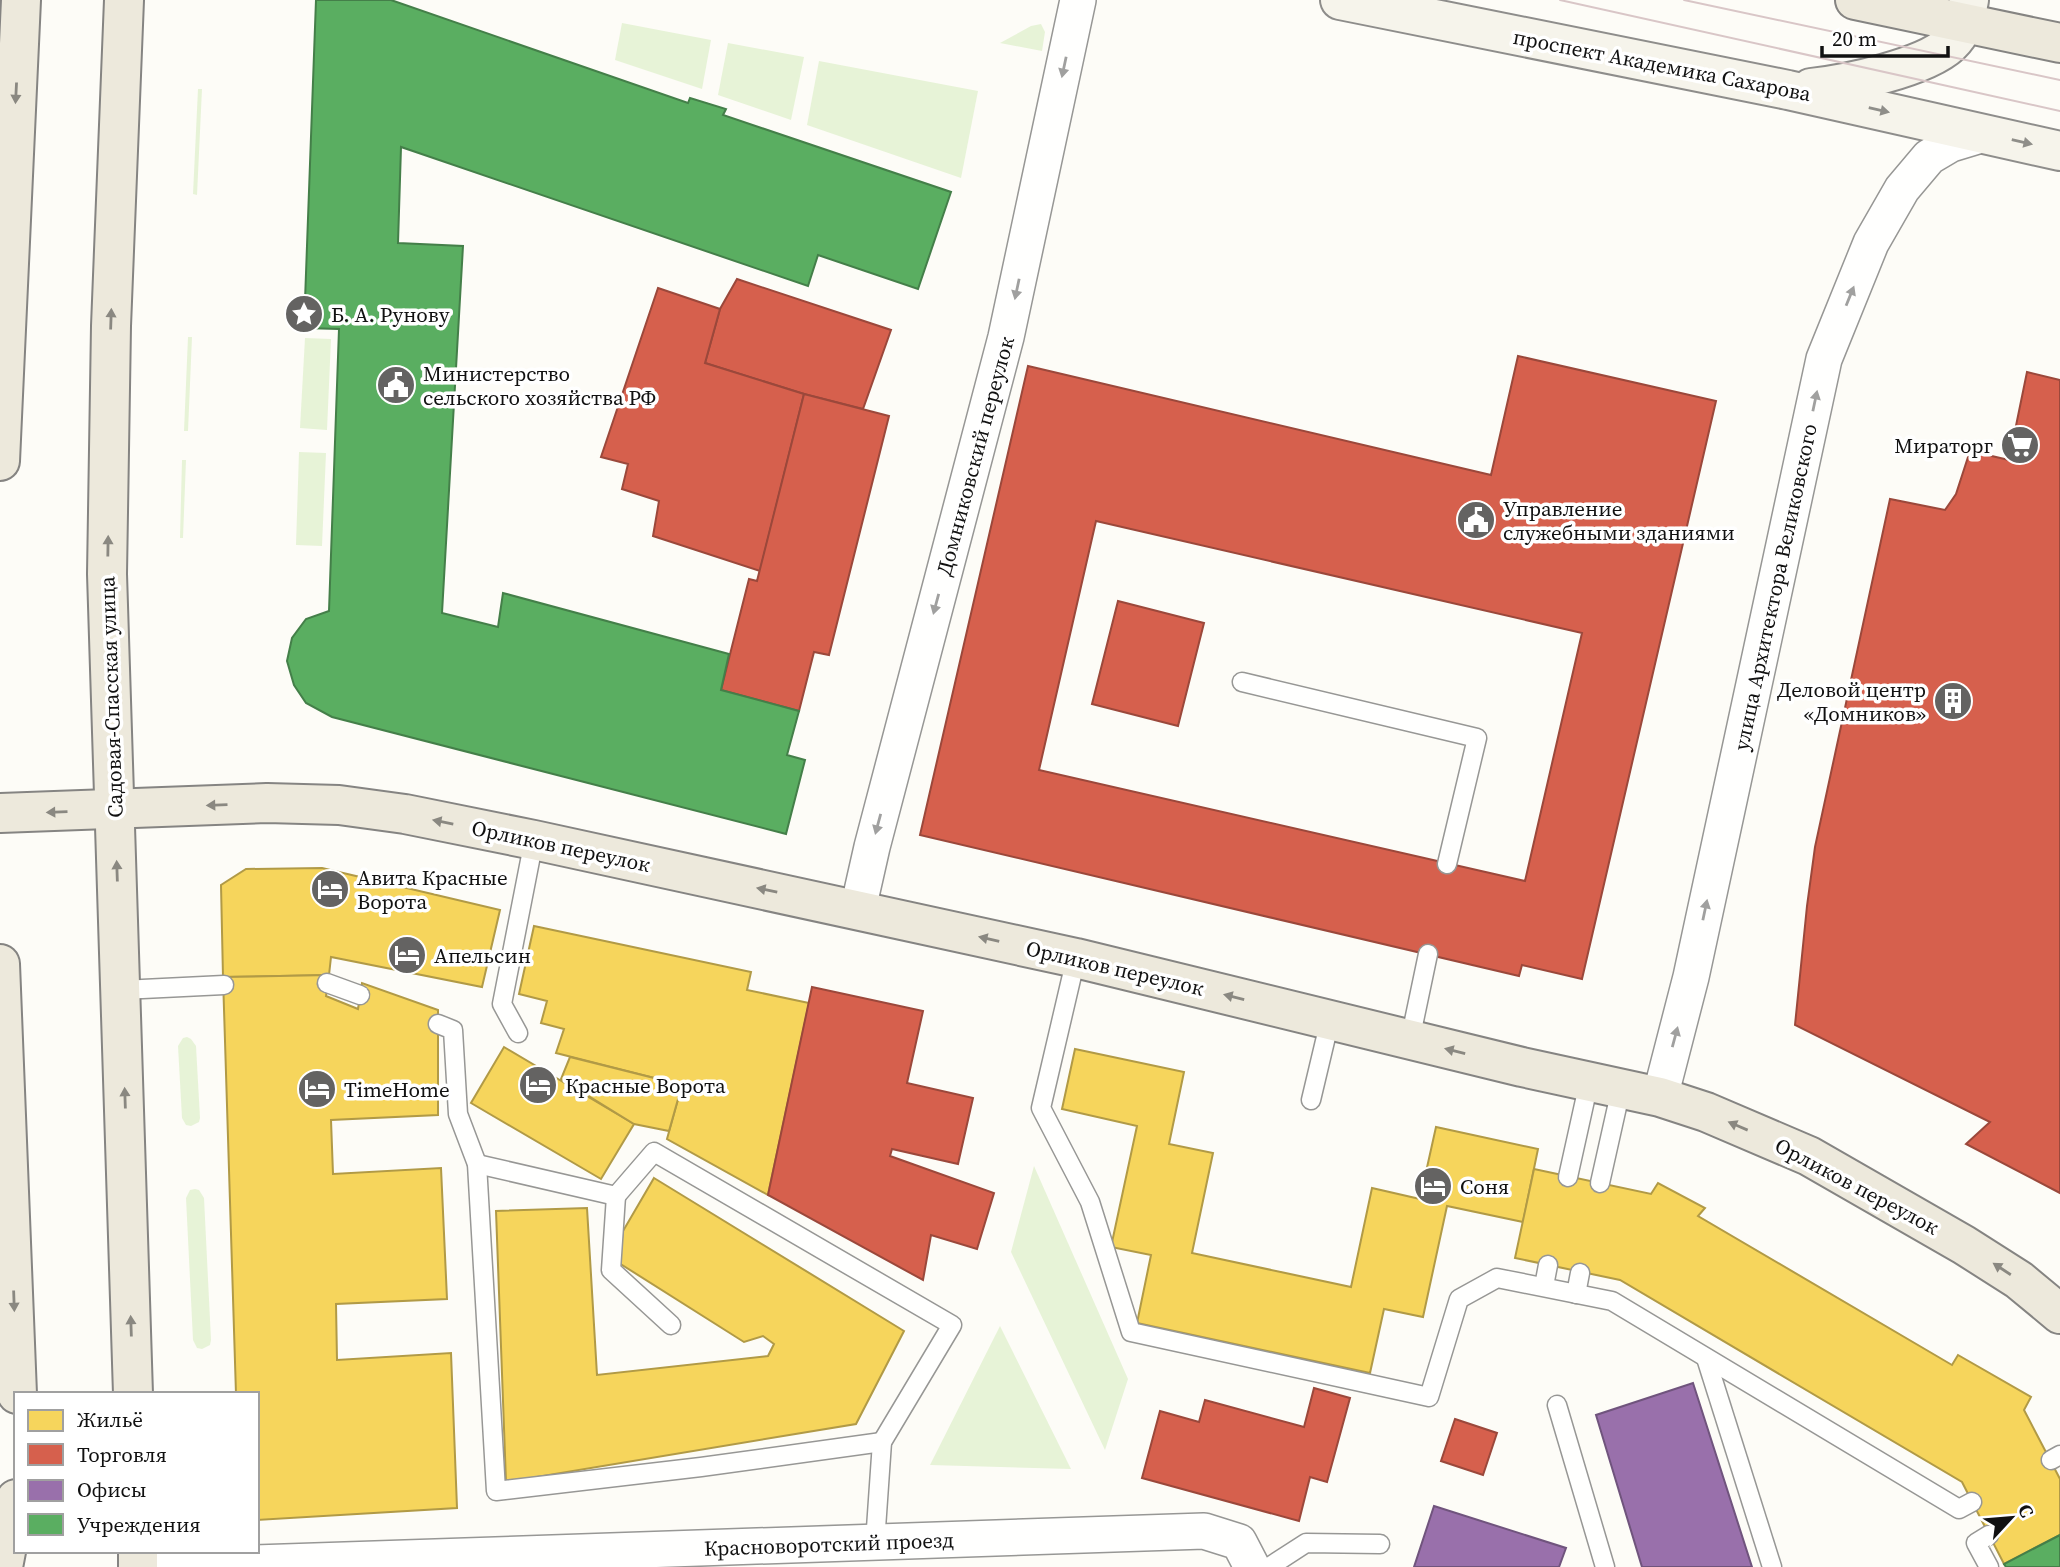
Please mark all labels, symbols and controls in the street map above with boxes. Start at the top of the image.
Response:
scale bar [1822,14,1948,58]
street label: проспект Академика Сахарова [1511,22,1814,108]
text: 20 m [1832,24,1877,53]
one-way arrow [1058,56,1069,78]
one-way arrow [11,82,22,104]
one-way arrow [1868,105,1890,116]
one-way arrow [2011,137,2033,148]
one-way arrow [1011,278,1022,300]
one-way arrow [1844,285,1855,306]
place icon: Б. А. Рунову [283,293,325,335]
place label: Б. А. Рунову [331,300,450,329]
one-way arrow [106,307,117,329]
street label: Домниковский переулок [929,333,1021,579]
place label: Министерство сельского хозяйства РФ [423,359,656,412]
public building icon: Министерство сельского хозяйства РФ [375,364,417,406]
one-way arrow [1809,390,1820,412]
street label: улица Архитектора Великовского [1726,421,1824,753]
supermarket icon: Мираторг [1999,424,2041,466]
place label: Мираторг [1894,431,1993,460]
place label: Управление служебными зданиями [1503,494,1735,547]
public building icon: Управление служебными зданиями [1455,499,1497,541]
one-way arrow [102,535,113,557]
street label: Садовая-Спасская улица [92,575,130,818]
one-way arrow [930,594,941,616]
place label: Деловой центр «Домников» [1777,675,1926,728]
building icon: Деловой центр «Домников» [1932,680,1974,722]
one-way arrow [206,800,228,811]
one-way arrow [46,806,68,817]
street label: Орликов переулок [469,813,653,879]
one-way arrow [872,814,882,835]
one-way arrow [432,816,454,827]
one-way arrow [111,860,122,882]
place label: Авита Красные Ворота [357,863,508,916]
hotel icon: Авита Красные Ворота [309,868,351,910]
one-way arrow [756,884,778,895]
one-way arrow [1700,899,1711,921]
one-way arrow [978,933,1000,944]
street label: Орликов переулок [1023,933,1207,1003]
hotel icon: Апельсин [386,934,428,976]
place label: Апельсин [434,941,531,970]
one-way arrow [1223,991,1245,1002]
one-way arrow [1671,1026,1681,1047]
one-way arrow [1444,1045,1466,1056]
hotel icon: Красные Ворота [517,1064,559,1106]
hotel icon: TimeHome [296,1068,338,1110]
place label: Красные Ворота [565,1071,726,1100]
place label: TimeHome [344,1075,450,1104]
one-way arrow [119,1087,130,1109]
one-way arrow [1728,1120,1748,1132]
street label: Орликов переулок [1770,1131,1944,1242]
hotel icon: Соня [1412,1165,1454,1207]
place label: Соня [1460,1172,1509,1201]
one-way arrow [1992,1263,2012,1276]
one-way arrow [8,1290,19,1312]
one-way arrow [126,1314,137,1336]
legend [14,1392,259,1553]
text: Жильё [77,1405,143,1434]
text: Торговля [77,1440,167,1469]
text: Офисы [77,1475,147,1504]
north arrow [1976,1483,2046,1553]
text: С [2012,1500,2041,1522]
text: Учреждения [77,1510,201,1539]
street label: Красноворотский проезд [704,1525,955,1563]

